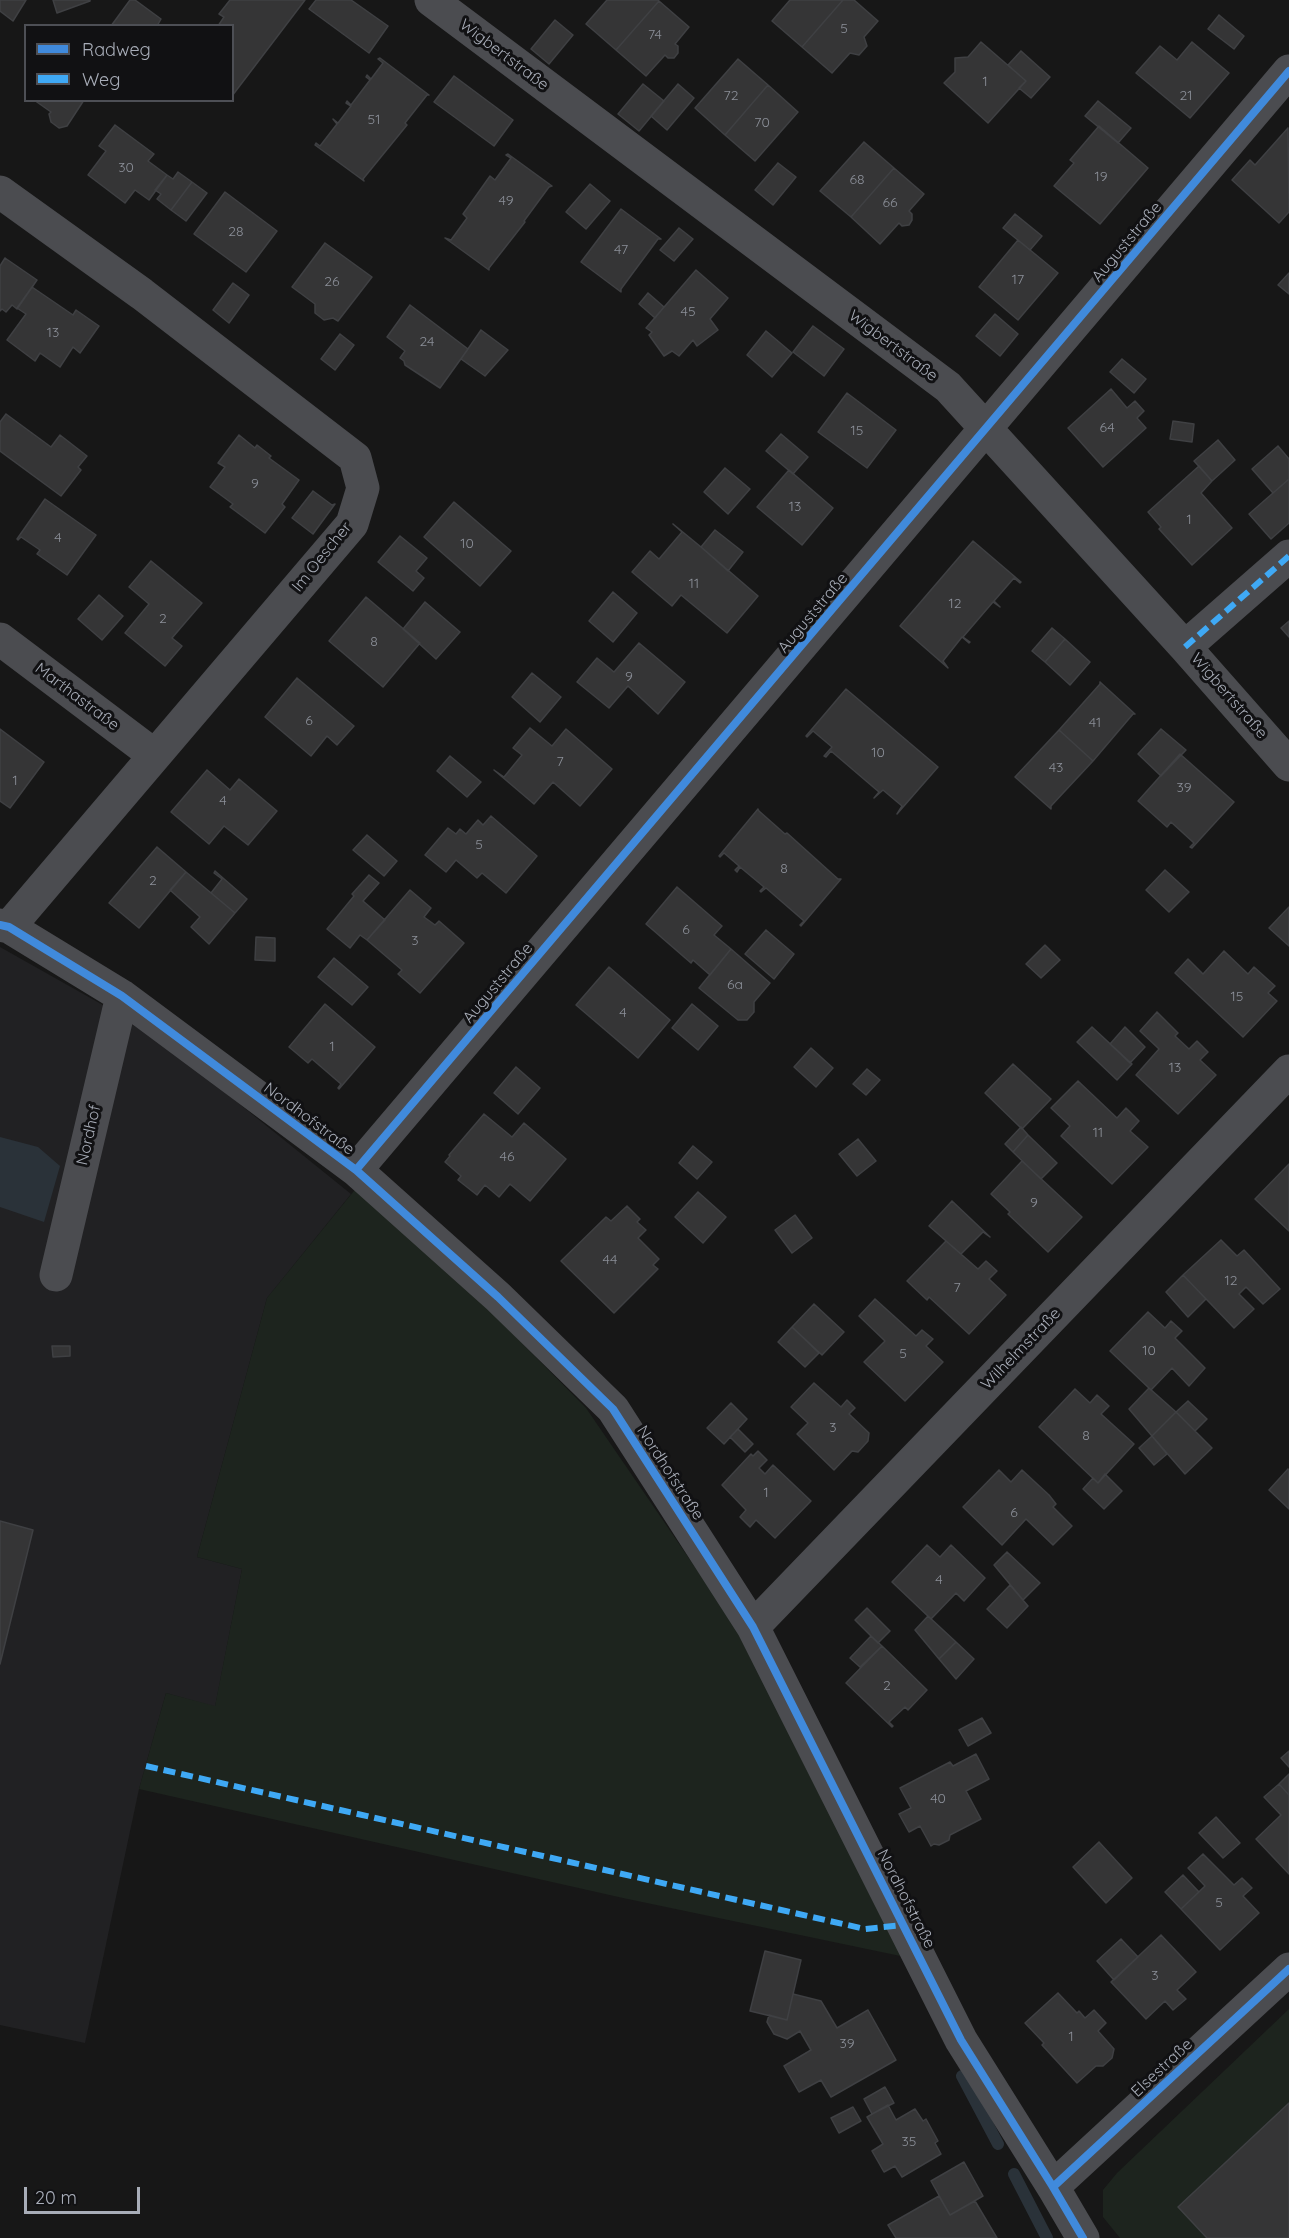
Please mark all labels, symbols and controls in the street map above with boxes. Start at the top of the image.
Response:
street label: Wigbertstraße [456,15,552,95]
house number: 5 [840,21,848,37]
legend [24,24,234,102]
house number: 74 [648,27,662,43]
text: Radweg [82,38,151,61]
text: Weg [82,68,120,91]
house number: 1 [982,74,988,90]
house number: 72 [724,88,738,104]
house number: 21 [1180,88,1192,104]
house number: 51 [368,112,380,128]
house number: 70 [754,115,770,131]
house number: 30 [118,160,134,176]
house number: 19 [1095,169,1107,185]
house number: 68 [849,172,865,188]
house number: 49 [499,193,513,209]
house number: 66 [882,195,898,211]
street label: Auguststraße [1088,198,1166,286]
house number: 28 [228,224,244,240]
house number: 47 [614,242,628,258]
house number: 17 [1012,272,1024,288]
house number: 26 [324,274,340,290]
house number: 45 [680,304,696,320]
street label: Wigbertstraße [845,306,941,386]
house number: 13 [47,325,59,341]
house number: 24 [420,334,434,350]
house number: 64 [1099,420,1115,436]
house number: 15 [851,423,863,439]
house number: 9 [251,476,259,492]
house number: 13 [789,499,801,515]
house number: 1 [1186,512,1192,528]
street label: Im Oescher [288,518,356,596]
house number: 4 [54,530,62,546]
house number: 10 [460,536,474,552]
street label: Auguststraße [774,569,852,657]
house number: 11 [689,576,699,592]
house number: 12 [949,596,961,612]
house number: 2 [159,611,167,627]
house number: 8 [370,634,378,650]
street label: Wigbertstraße [1187,649,1271,743]
street label: Marthastraße [31,659,123,735]
house number: 9 [625,669,633,685]
house number: 6 [305,713,313,729]
house number: 41 [1089,715,1101,731]
house number: 10 [871,745,885,761]
house number: 7 [556,754,564,770]
house number: 43 [1049,760,1063,776]
house number: 1 [12,773,18,789]
house number: 39 [1176,780,1192,796]
house number: 4 [219,793,227,809]
house number: 5 [475,837,483,853]
house number: 8 [780,861,788,877]
house number: 2 [149,873,157,889]
house number: 6 [682,922,690,938]
house number: 3 [411,933,419,949]
street label: Auguststraße [459,939,537,1027]
house number: 6a [727,977,743,993]
house number: 15 [1231,989,1243,1005]
house number: 4 [619,1005,627,1021]
house number: 1 [329,1039,335,1055]
house number: 13 [1169,1060,1181,1076]
street label: Nordhofstraße [260,1079,358,1159]
street label: Nordhof [73,1103,105,1167]
house number: 11 [1093,1125,1103,1141]
house number: 46 [500,1149,514,1165]
house number: 9 [1030,1195,1038,1211]
house number: 44 [603,1252,617,1268]
house number: 12 [1225,1273,1237,1289]
house number: 7 [953,1280,961,1296]
street label: Wilhelmstraße [977,1304,1065,1394]
house number: 10 [1142,1343,1156,1359]
house number: 5 [899,1346,907,1362]
house number: 3 [829,1420,837,1436]
street label: Nordhofstraße [632,1422,708,1524]
house number: 8 [1082,1428,1090,1444]
house number: 1 [763,1485,769,1501]
house number: 6 [1010,1505,1018,1521]
house number: 4 [935,1572,943,1588]
house number: 2 [883,1678,891,1694]
house number: 40 [930,1791,946,1807]
street label: Nordhofstraße [873,1846,939,1952]
house number: 5 [1215,1895,1223,1911]
house number: 3 [1151,1968,1159,1984]
house number: 1 [1068,2029,1074,2045]
street label: Elsestraße [1127,2035,1197,2101]
house number: 39 [839,2036,855,2052]
house number: 35 [902,2134,916,2150]
scale bar [27,2175,142,2213]
text: 20 m [35,2186,77,2209]

